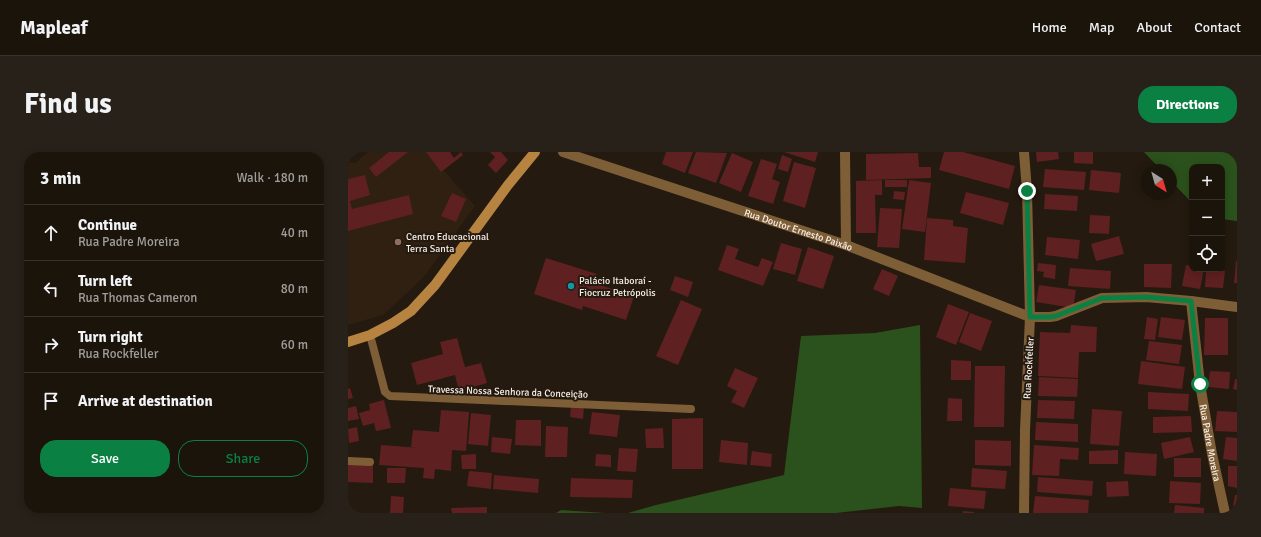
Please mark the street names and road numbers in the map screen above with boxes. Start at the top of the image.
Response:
street label: Rua Doutor Ernesto Paixão [743,207,854,254]
street label: Rua Rockfeller [1021,336,1037,399]
street label: Travessa Nossa Senhora da Conceição [428,383,588,401]
street label: Rua Padre Moreira [1197,403,1223,482]

